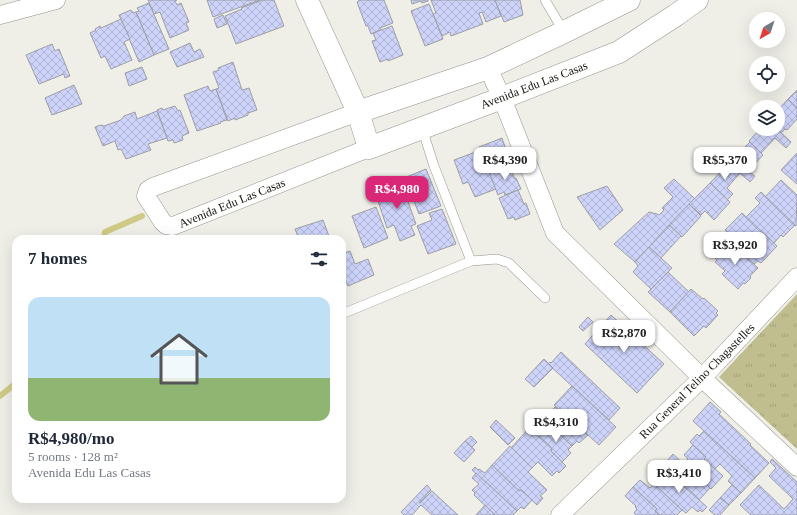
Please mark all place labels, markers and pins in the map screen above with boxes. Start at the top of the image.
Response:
pin: R$4,390 [468,147,542,181]
pin: R$5,370 [688,147,762,181]
pin: R$4,980 [360,176,434,210]
pin: R$3,920 [698,232,772,266]
pin: R$2,870 [587,320,661,354]
pin: R$4,310 [519,409,593,443]
pin: R$3,410 [642,460,716,494]

